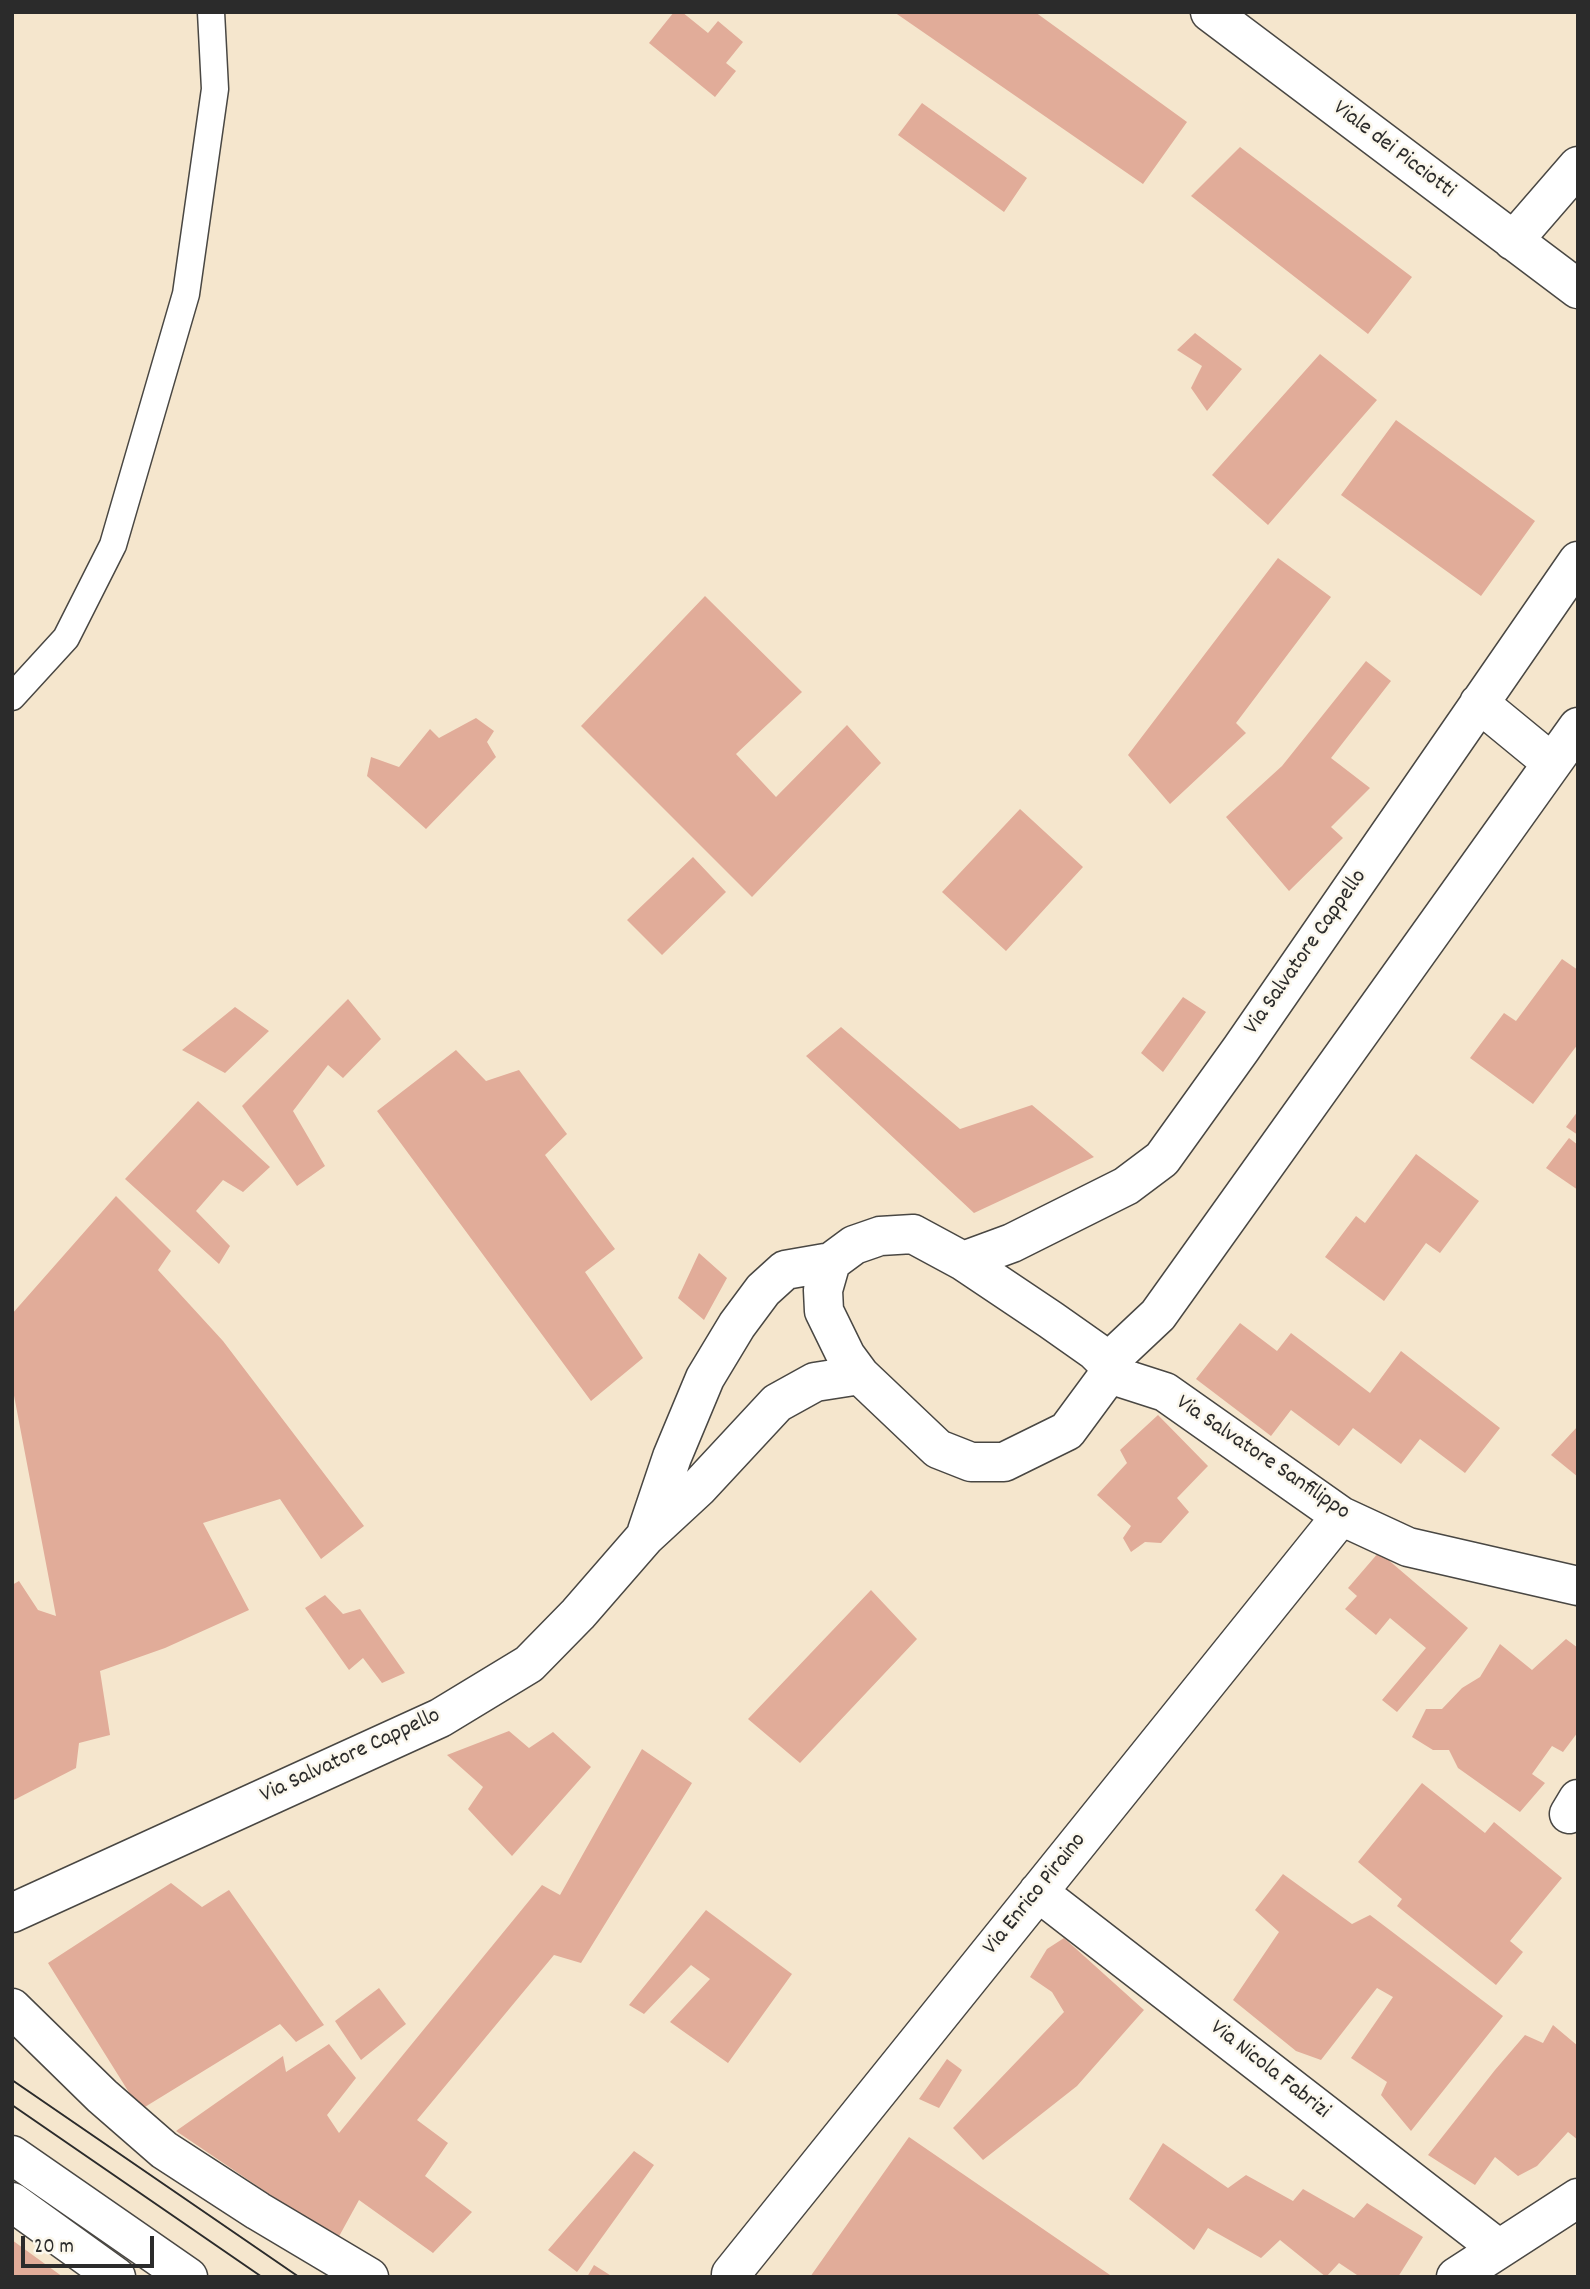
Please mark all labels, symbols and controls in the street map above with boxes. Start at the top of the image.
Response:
street label: Viale dei Picciotti [1326,96,1460,206]
street label: Via Salvatore Cappello [1240,865,1374,1041]
street label: Via Salvatore Sanfilippo [1170,1391,1354,1527]
street label: Via Salvatore Cappello [257,1703,445,1811]
street label: Via Enrico Piraino [978,1828,1094,1962]
street label: Via Nicola Fabrizi [1204,2016,1334,2126]
scale bar [24,2222,158,2266]
text: 20 m [34,2233,74,2263]

